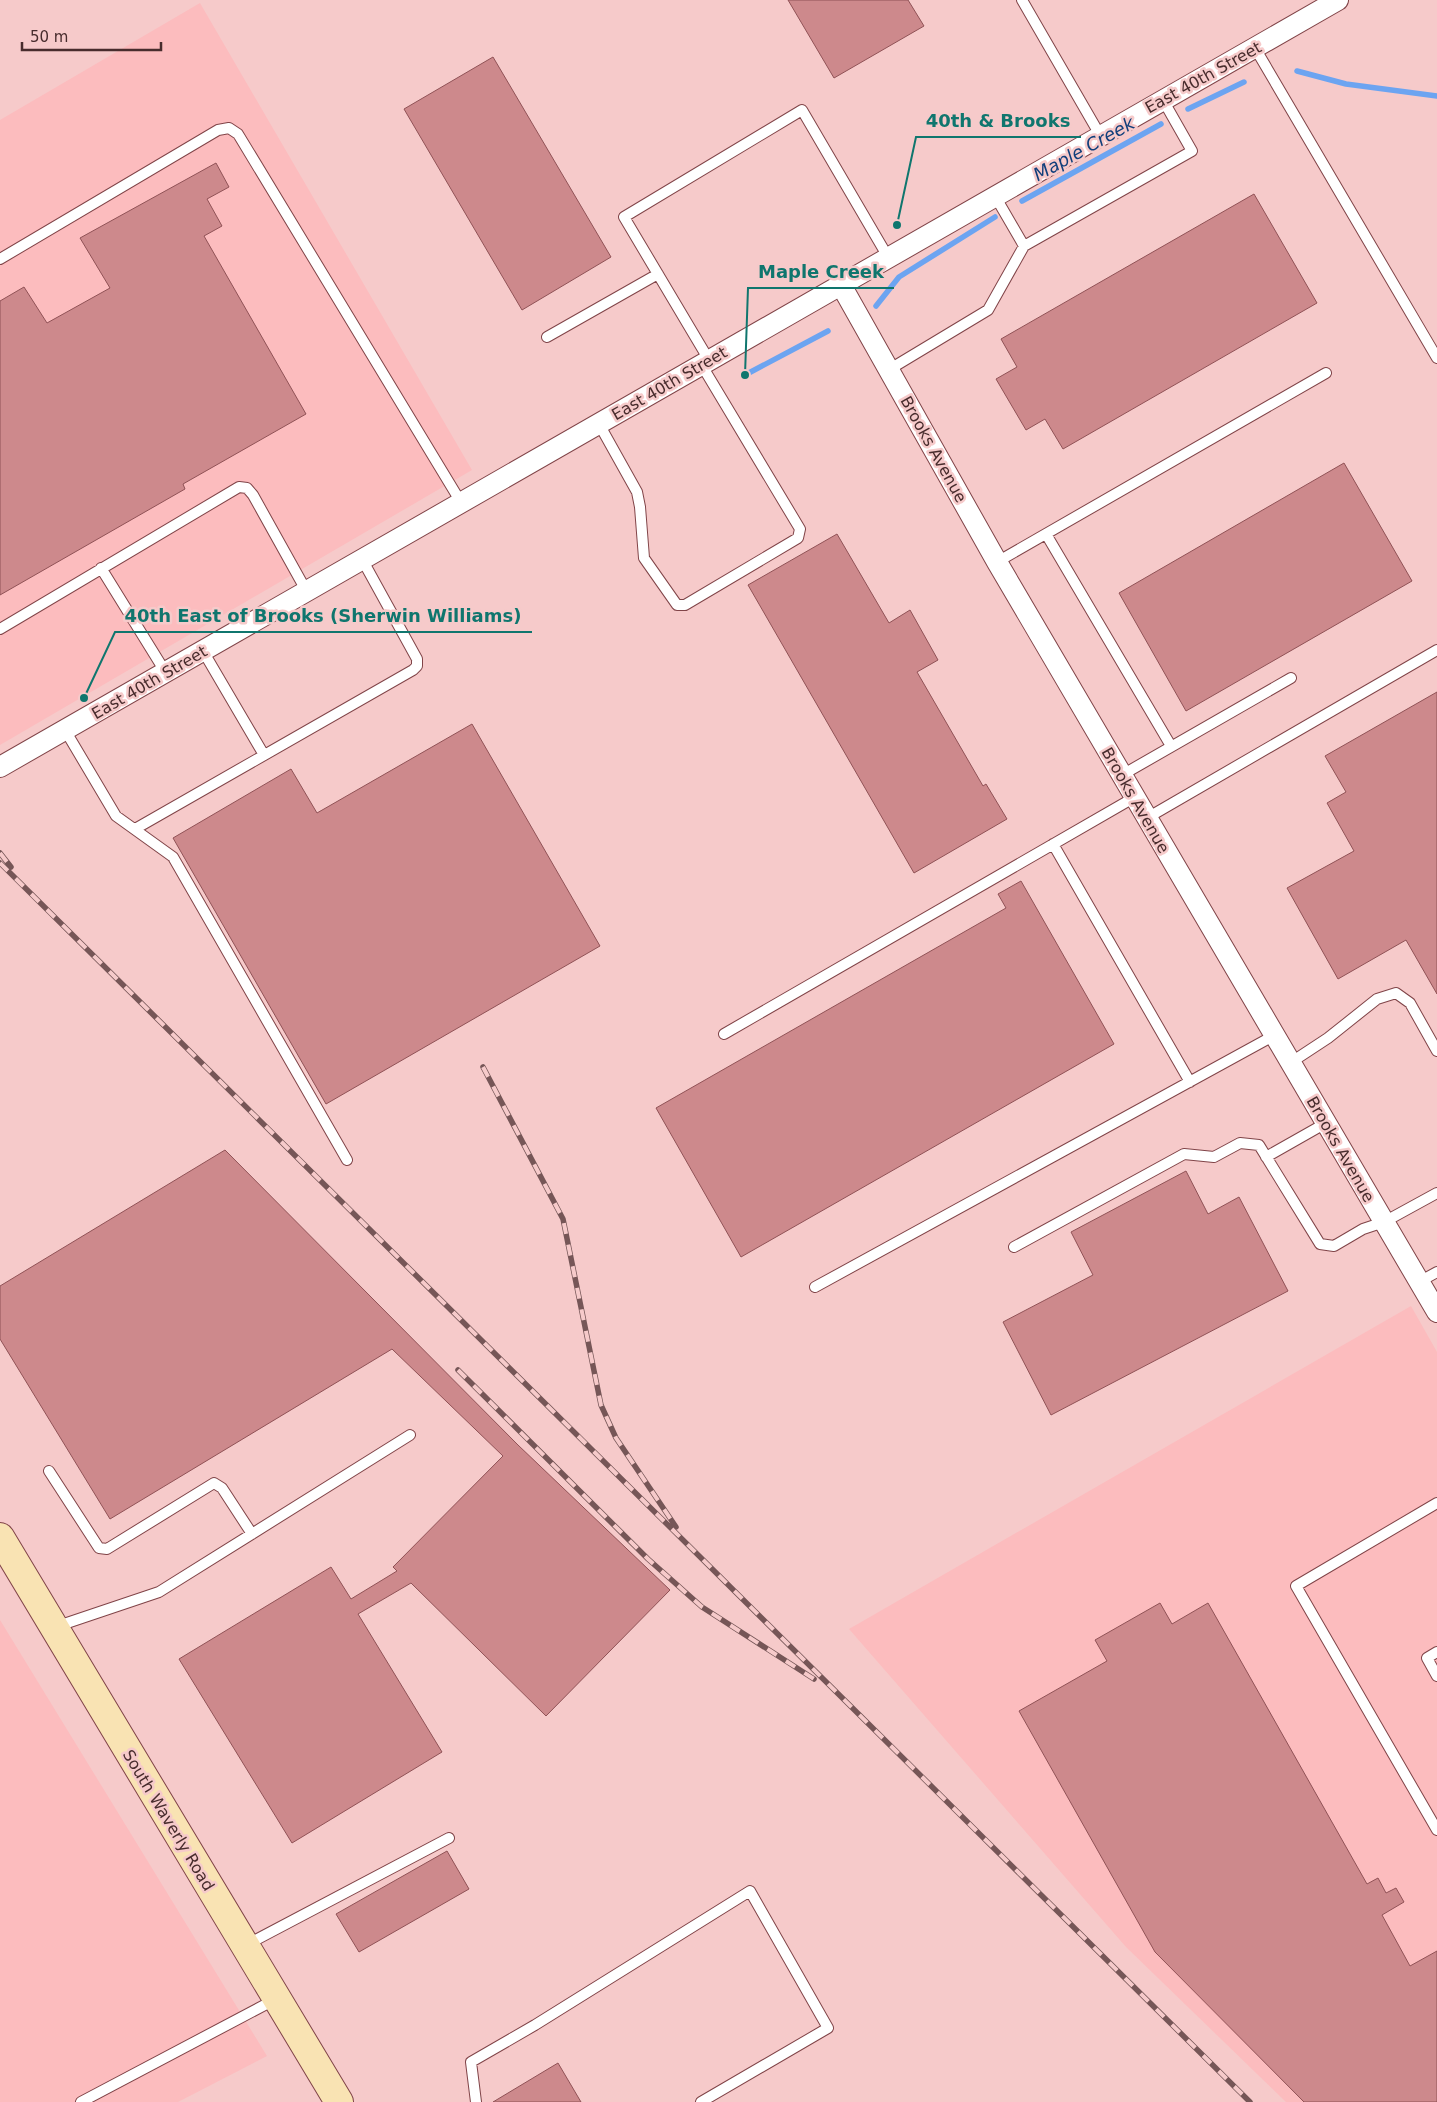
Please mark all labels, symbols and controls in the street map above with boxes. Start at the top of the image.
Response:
scale bar [22,20,161,52]
text: 50 m [30,28,68,46]
street label: East 40th Street [1142,38,1265,117]
callout: 40th & Brooks [916,104,1081,137]
text: 40th & Brooks [926,110,1070,131]
water label: Maple Creek [1030,111,1139,185]
callout: Maple Creek [748,255,894,288]
text: Maple Creek [758,261,885,282]
street label: East 40th Street [608,343,730,424]
street label: Brooks Avenue [896,393,971,506]
callout: 40th East of Brooks (Sherwin Williams) [115,599,532,632]
text: 40th East of Brooks (Sherwin Williams) [125,605,521,626]
street label: East 40th Street [88,642,210,723]
street label: Brooks Avenue [1098,744,1174,856]
street label: Brooks Avenue [1303,1093,1379,1205]
street label: South Waverly Road [119,1746,218,1894]

